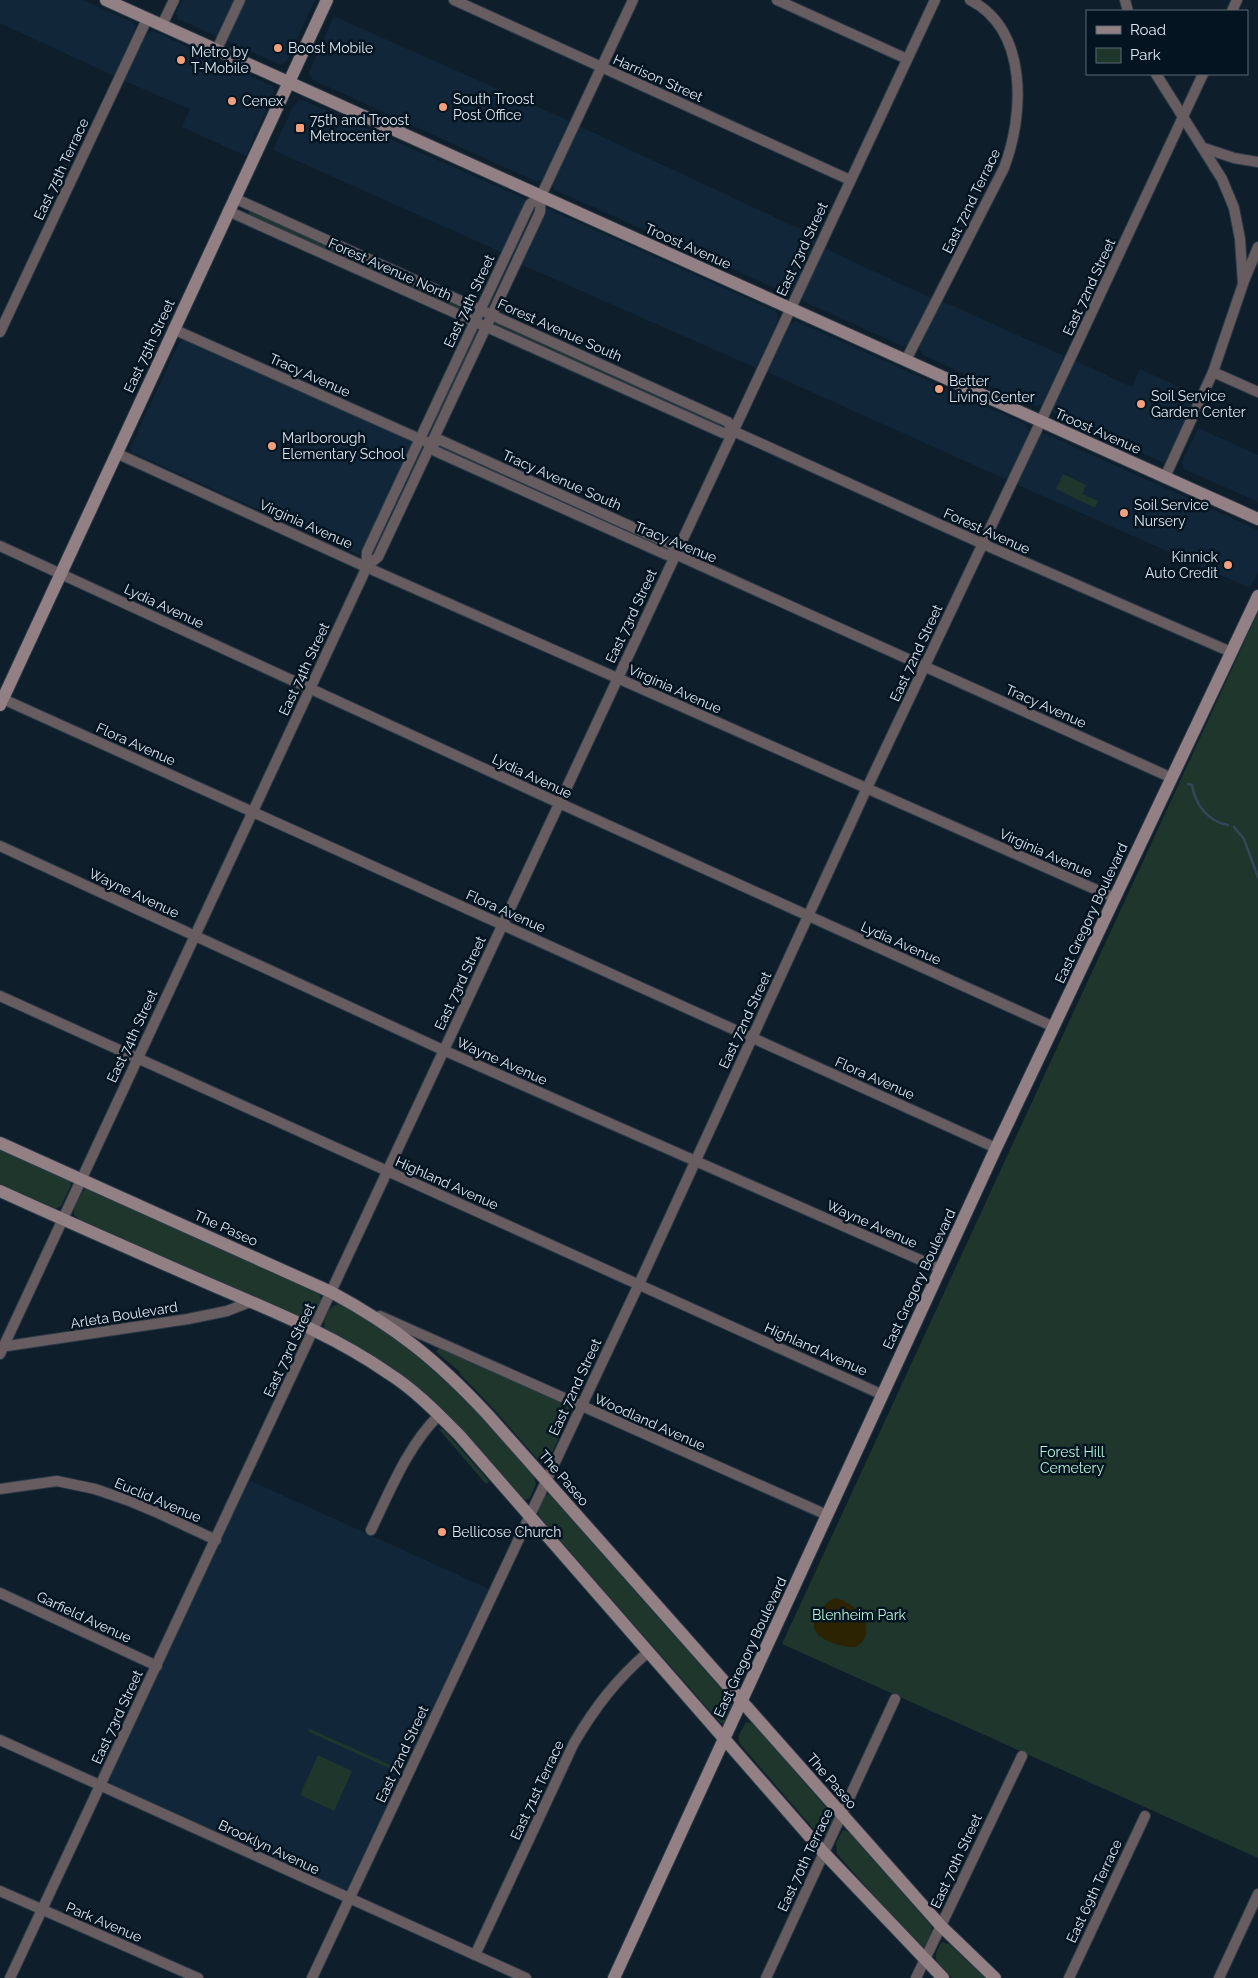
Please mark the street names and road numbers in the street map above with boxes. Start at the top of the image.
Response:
street label: Harrison Street [611,51,706,105]
street label: East 75th Terrace [30,116,92,222]
street label: East 72nd Terrace [939,146,1003,256]
street label: East 73rd Street [773,199,831,299]
street label: Troost Avenue [643,220,733,272]
street label: Forest Avenue North [326,235,454,303]
street label: East 72nd Street [1060,236,1119,338]
street label: East 74th Street [440,252,498,350]
street label: Forest Avenue South [495,295,625,365]
street label: East 75th Street [120,296,178,395]
street label: Tracy Avenue [267,350,353,400]
street label: Troost Avenue [1053,405,1143,457]
street label: Tracy Avenue South [500,447,624,513]
street label: Virginia Avenue [257,496,355,552]
street label: Forest Avenue [941,505,1033,557]
street label: Tracy Avenue [633,518,719,566]
street label: East 73rd Street [602,566,660,666]
street label: Lydia Avenue [122,581,206,631]
street label: East 72nd Street [887,602,946,704]
street label: East 74th Street [275,620,333,718]
street label: Virginia Avenue [626,661,724,717]
street label: Tracy Avenue [1003,681,1089,731]
street label: Flora Avenue [94,719,178,769]
street label: Lydia Avenue [490,751,574,801]
street label: Virginia Avenue [997,825,1095,881]
street label: East Gregory Boulevard [1051,840,1131,986]
street label: Wayne Avenue [86,865,182,921]
street label: Flora Avenue [464,886,548,936]
street label: Lydia Avenue [858,918,944,968]
street label: East 73rd Street [431,933,489,1033]
street label: East 72nd Street [716,969,775,1071]
street label: East 74th Street [103,987,161,1085]
street label: Wayne Avenue [454,1034,550,1088]
street label: Flora Avenue [833,1053,917,1103]
street label: Highland Avenue [393,1153,501,1213]
street label: Wayne Avenue [824,1197,920,1251]
street label: East Gregory Boulevard [879,1206,959,1352]
street label: The Paseo [192,1207,260,1249]
street label: Arleta Boulevard [69,1299,179,1331]
street label: East 73rd Street [260,1300,318,1400]
street label: Highland Avenue [762,1319,870,1379]
street label: East 72nd Street [546,1336,605,1438]
street label: Woodland Avenue [592,1390,708,1454]
street label: The Paseo [536,1447,592,1509]
street label: Euclid Avenue [112,1475,204,1525]
street label: East Gregory Boulevard [710,1574,790,1720]
street label: Garfield Avenue [34,1588,134,1646]
street label: East 73rd Street [88,1667,146,1767]
street label: East 72nd Street [373,1703,432,1805]
street label: East 71st Terrace [507,1738,567,1842]
street label: The Paseo [804,1750,860,1812]
street label: East 70th Terrace [774,1806,836,1914]
street label: East 70th Street [927,1811,985,1911]
street label: Brooklyn Avenue [216,1817,322,1877]
street label: East 69th Terrace [1063,1837,1125,1945]
street label: Park Avenue [64,1899,144,1945]

